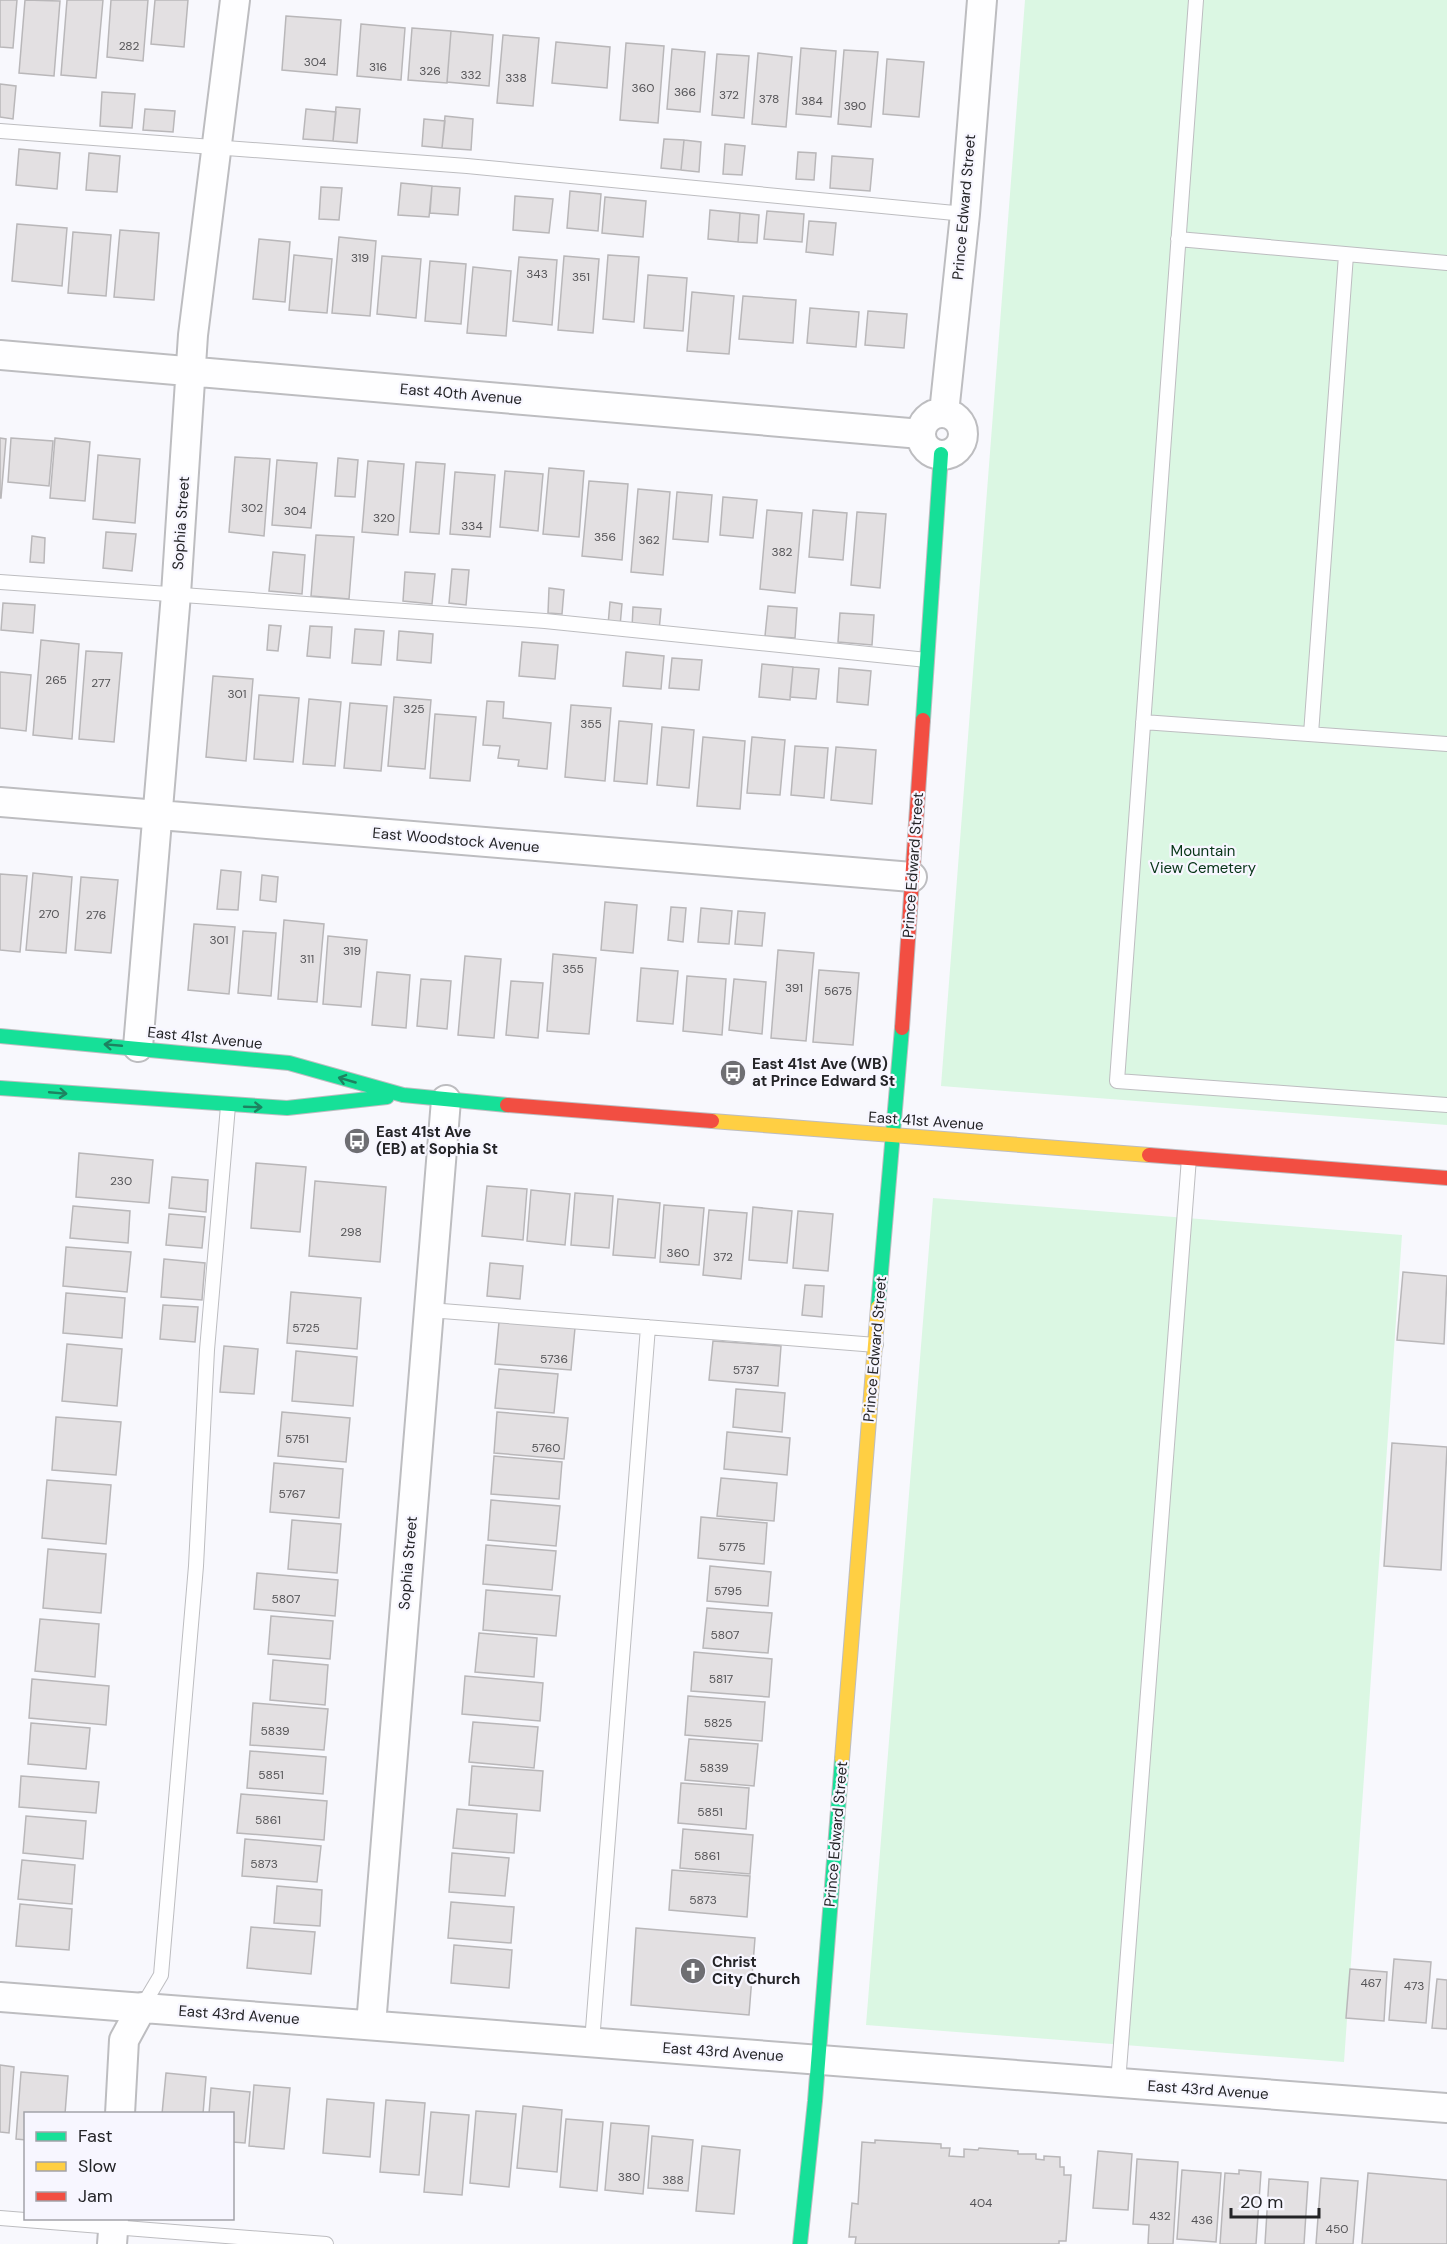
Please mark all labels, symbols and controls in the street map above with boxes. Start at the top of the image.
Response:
house number: 282 [119,38,139,54]
house number: 304 [304,54,326,70]
house number: 316 [369,59,387,75]
house number: 326 [419,63,441,79]
house number: 332 [460,67,482,83]
house number: 338 [505,70,527,86]
house number: 360 [632,80,654,96]
house number: 366 [674,84,696,100]
house number: 372 [719,87,739,103]
house number: 378 [759,91,779,107]
house number: 384 [801,93,823,109]
house number: 390 [844,98,866,114]
street label: Prince Edward Street [948,133,980,281]
house number: 319 [351,250,369,266]
house number: 343 [526,266,548,282]
house number: 351 [572,269,590,285]
street label: East 40th Avenue [399,379,523,409]
street label: Sophia Street [168,475,194,571]
house number: 302 [241,500,263,516]
house number: 304 [284,503,306,519]
house number: 320 [373,510,395,526]
house number: 334 [461,518,483,534]
house number: 356 [594,529,616,545]
house number: 362 [638,532,660,548]
house number: 382 [771,544,793,560]
house number: 265 [45,672,67,688]
house number: 277 [91,675,111,691]
house number: 301 [227,686,247,702]
house number: 325 [403,701,425,717]
house number: 355 [580,716,602,732]
street label: Prince Edward Street [898,791,928,938]
street label: East Woodstock Avenue [372,823,540,857]
park label: Mountain View Cemetery [1150,841,1257,878]
house number: 270 [38,906,60,922]
house number: 276 [86,907,106,923]
house number: 301 [209,932,229,948]
house number: 319 [343,943,361,959]
house number: 311 [300,951,314,967]
house number: 355 [562,961,584,977]
house number: 391 [785,980,803,996]
house number: 5675 [824,983,852,999]
street label: East 41st Avenue [147,1022,263,1054]
one-way arrow [104,1039,124,1050]
place label: East 41st Ave (WB) at Prince Edward St [752,1054,895,1091]
bus stop icon: East 41st Ave (WB) at Prince Edward St [718,1058,748,1088]
one-way arrow [338,1073,357,1085]
one-way arrow [48,1088,68,1099]
one-way arrow [242,1102,262,1113]
street label: East 41st Avenue [868,1107,984,1135]
place label: East 41st Ave (EB) at Sophia St [376,1122,498,1159]
bus stop icon: East 41st Ave (EB) at Sophia St [342,1126,372,1156]
house number: 230 [110,1173,132,1189]
house number: 298 [340,1224,362,1240]
house number: 360 [667,1245,689,1261]
house number: 372 [713,1249,733,1265]
street label: Prince Edward Street [859,1275,891,1423]
house number: 5725 [292,1320,320,1336]
house number: 5736 [540,1351,568,1367]
house number: 5737 [733,1362,759,1378]
house number: 5751 [285,1431,309,1447]
house number: 5760 [532,1440,560,1456]
house number: 5767 [279,1486,305,1502]
street label: Sophia Street [394,1515,422,1611]
house number: 5775 [719,1539,745,1555]
house number: 5795 [714,1583,742,1599]
house number: 5807 [271,1591,301,1607]
house number: 5807 [710,1627,740,1643]
house number: 5817 [709,1671,733,1687]
house number: 5825 [704,1715,732,1731]
house number: 5839 [261,1723,289,1739]
house number: 5839 [700,1760,728,1776]
street label: Prince Edward Street [820,1760,852,1908]
house number: 5851 [258,1767,284,1783]
house number: 5851 [697,1804,723,1820]
house number: 5861 [255,1812,281,1828]
house number: 5861 [694,1848,720,1864]
house number: 5873 [250,1856,278,1872]
house number: 5873 [689,1892,717,1908]
place label: Christ City Church [712,1952,800,1989]
church icon: Christ City Church [678,1956,708,1986]
house number: 467 [1361,1975,1381,1991]
house number: 473 [1404,1978,1424,1994]
street label: East 43rd Avenue [178,2001,300,2029]
street label: East 43rd Avenue [662,2038,784,2066]
street label: East 43rd Avenue [1147,2076,1269,2104]
legend [24,2112,234,2220]
text: Fast [78,2124,113,2148]
text: Slow [78,2154,117,2178]
house number: 380 [618,2169,640,2185]
house number: 388 [662,2172,684,2188]
scale bar [1231,2181,1320,2219]
text: Jam [78,2184,113,2208]
text: 20 m [1240,2190,1283,2214]
house number: 404 [970,2195,992,2211]
house number: 432 [1149,2208,1171,2224]
house number: 436 [1191,2212,1213,2228]
house number: 450 [1326,2221,1348,2237]

